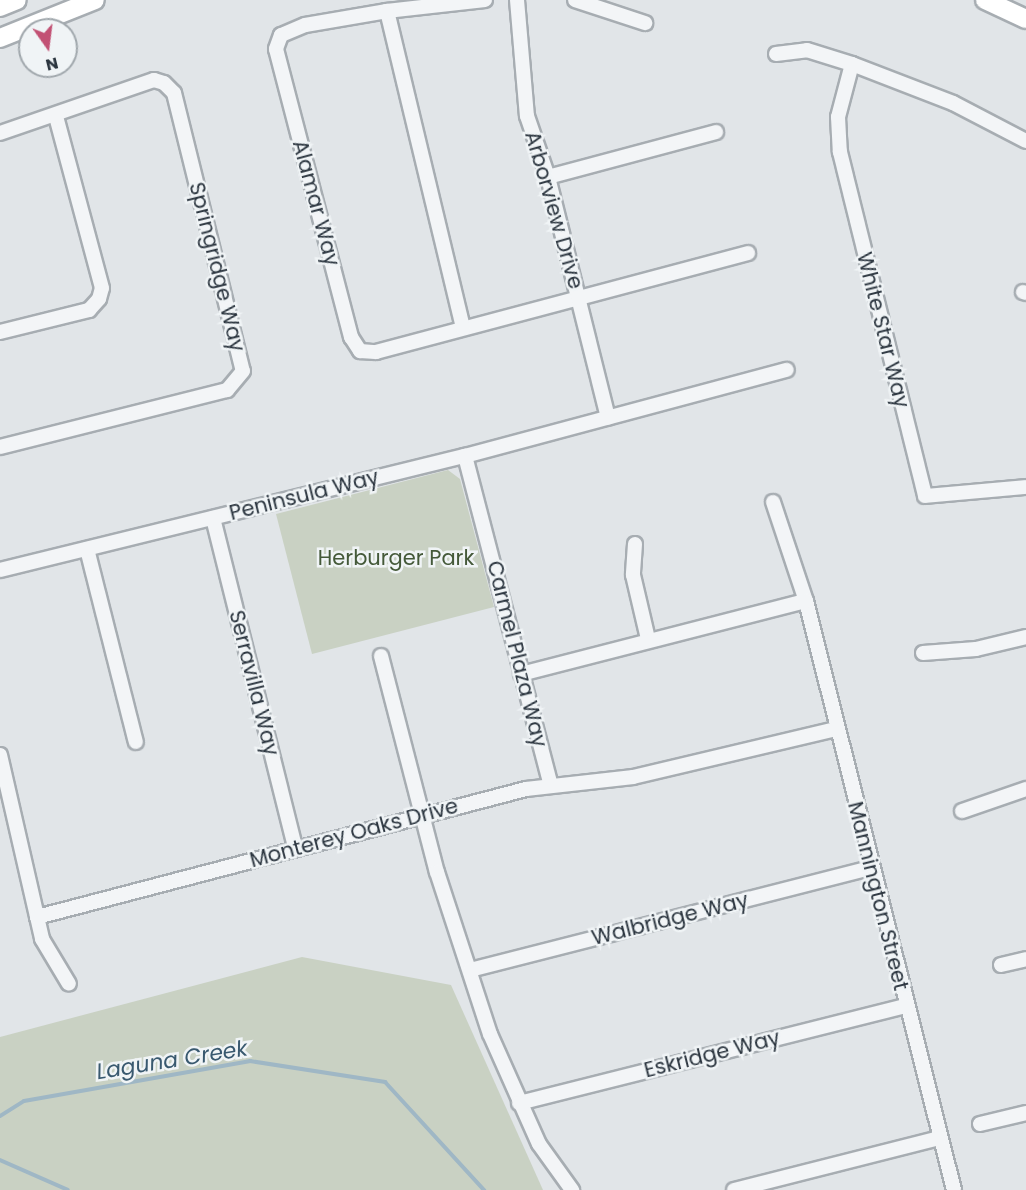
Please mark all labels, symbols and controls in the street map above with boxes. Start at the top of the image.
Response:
north arrow [18,18,78,78]
text: N [43,51,61,77]
street label: Arborview Drive [519,128,589,292]
street label: Alamar Way [287,137,345,269]
street label: Springridge Way [184,180,250,354]
street label: White Star Way [851,250,915,410]
street label: Peninsula Way [227,464,381,526]
park label: Herburger Park [318,545,474,571]
street label: Carmel Plaza Way [482,558,552,750]
street label: Serravilla Way [224,608,284,758]
street label: Monterey Oaks Drive [247,793,461,873]
street label: Mannington Street [842,799,914,993]
street label: Walbridge Way [589,887,751,951]
street label: Eskridge Way [641,1025,783,1083]
water label: Laguna Creek [95,1035,249,1085]

